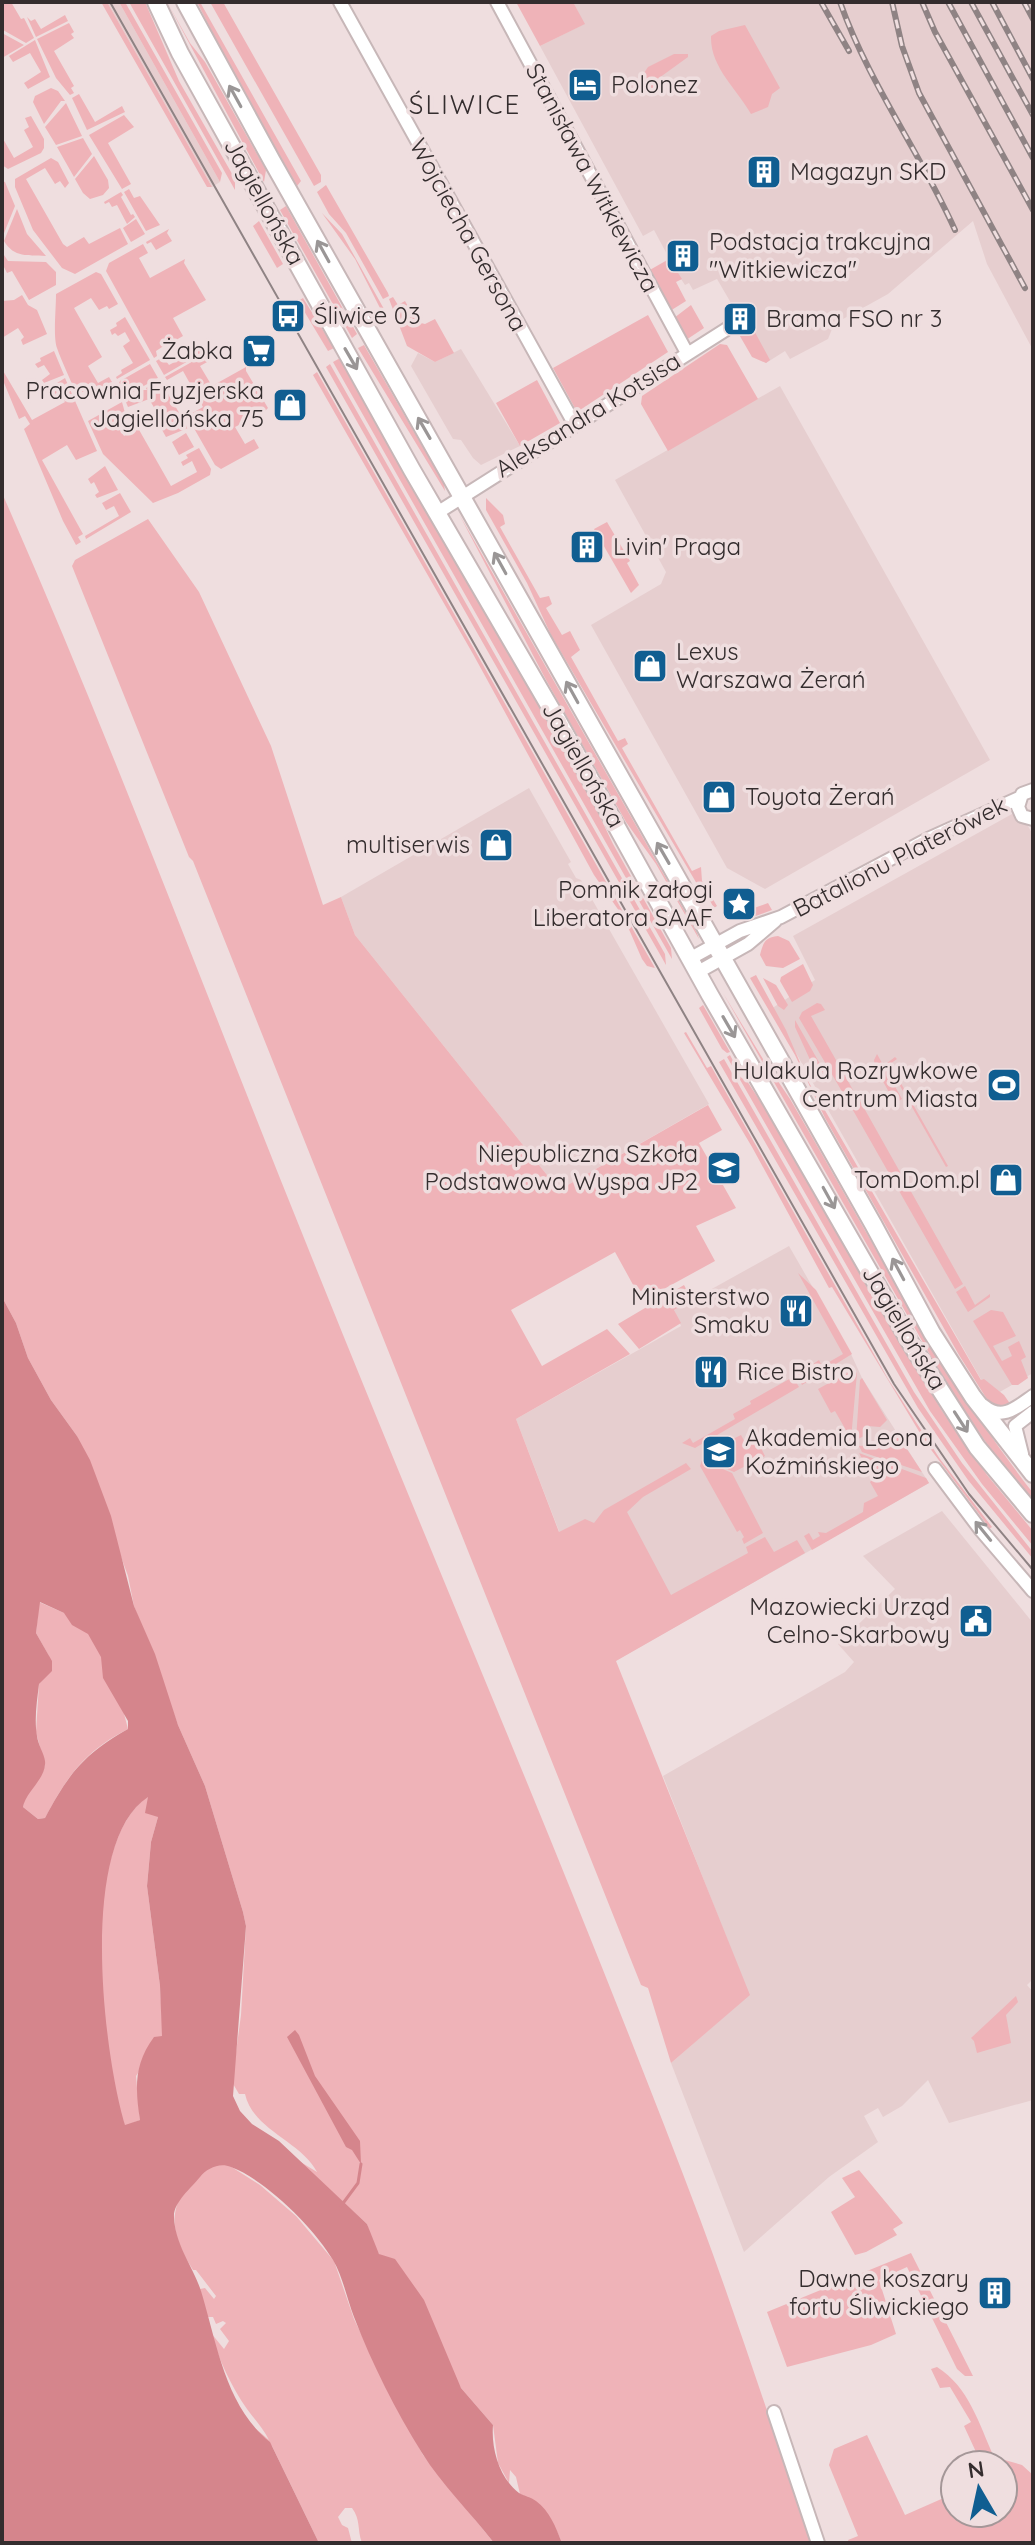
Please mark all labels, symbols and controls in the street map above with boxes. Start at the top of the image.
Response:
street label: Stanisława Witkiewicza [520,58,666,297]
hotel icon: Polonez [566,66,604,104]
place label: Polonez [611,69,698,99]
one-way arrow [227,85,243,108]
district label: ŚLIWICE [409,88,521,121]
street label: Jagiellońska [218,133,312,270]
street label: Wojciecha Gersona [403,133,534,336]
building icon: Magazyn SKD [745,153,783,191]
place label: Magazyn SKD [790,156,946,186]
place label: Podstacja trakcyjna "Witkiewicza" [709,226,931,284]
building icon: Podstacja trakcyjna "Witkiewicza" [664,237,702,275]
one-way arrow [314,240,330,263]
bus stop icon: Śliwice 03 [269,297,307,335]
place label: Śliwice 03 [314,300,421,330]
building icon: Brama FSO nr 3 [721,300,759,338]
place label: Brama FSO nr 3 [766,303,942,333]
supermarket icon: Żabka [240,332,278,370]
place label: Żabka [161,335,233,365]
street label: Aleksandra Kotsisa [489,345,686,483]
one-way arrow [343,347,359,370]
place label: Pracownia Fryzjerska Jagiellońska 75 [26,375,264,433]
shop icon: Pracownia Fryzjerska Jagiellońska 75 [271,386,309,424]
one-way arrow [416,416,431,440]
building icon: Livin' Praga [568,528,606,566]
place label: Livin' Praga [613,531,741,561]
one-way arrow [492,552,508,575]
place label: Lexus Warszawa Żerań [676,636,866,694]
shop icon: Lexus Warszawa Żerań [631,647,669,685]
one-way arrow [564,680,579,704]
street label: Jagiellońska [536,697,632,832]
shop icon: Toyota Żerań [700,778,738,816]
place label: Toyota Żerań [745,781,895,811]
street label: Batalionu Platerówek [787,789,1012,923]
shop icon: multiserwis [477,826,515,864]
place label: multiserwis [346,829,470,859]
one-way arrow [655,842,671,865]
place label: Pomnik załogi Liberatora SAAF [533,874,713,932]
place icon: Pomnik załogi Liberatora SAAF [720,885,758,923]
one-way arrow [721,1014,737,1038]
place label: Hulakula Rozrywkowe Centrum Miasta [733,1055,978,1113]
sports icon: Hulakula Rozrywkowe Centrum Miasta [985,1066,1023,1104]
place label: Niepubliczna Szkoła Podstawowa Wyspa JP2 [425,1138,698,1196]
school or university icon: Niepubliczna Szkoła Podstawowa Wyspa JP2 [705,1149,743,1187]
shop icon: TomDom.pl [987,1161,1025,1199]
place label: TomDom.pl [854,1164,980,1194]
one-way arrow [822,1186,837,1210]
one-way arrow [889,1258,905,1282]
street label: Jagiellońska [856,1260,954,1395]
place label: Ministerstwo Smaku [631,1281,770,1339]
restaurant icon: Ministerstwo Smaku [777,1292,815,1330]
restaurant icon: Rice Bistro [692,1353,730,1391]
place label: Rice Bistro [737,1356,854,1386]
one-way arrow [954,1410,970,1433]
place label: Akademia Leona Koźmińskiego [745,1422,933,1480]
school or university icon: Akademia Leona Koźmińskiego [700,1433,738,1471]
one-way arrow [974,1521,992,1542]
place label: Mazowiecki Urząd Celno-Skarbowy [749,1591,950,1649]
public building icon: Mazowiecki Urząd Celno-Skarbowy [957,1602,995,1640]
place label: Dawne koszary fortu Śliwickiego [789,2263,969,2321]
building icon: Dawne koszary fortu Śliwickiego [976,2274,1014,2312]
north arrow [939,2449,1019,2529]
text: N [966,2454,986,2484]

